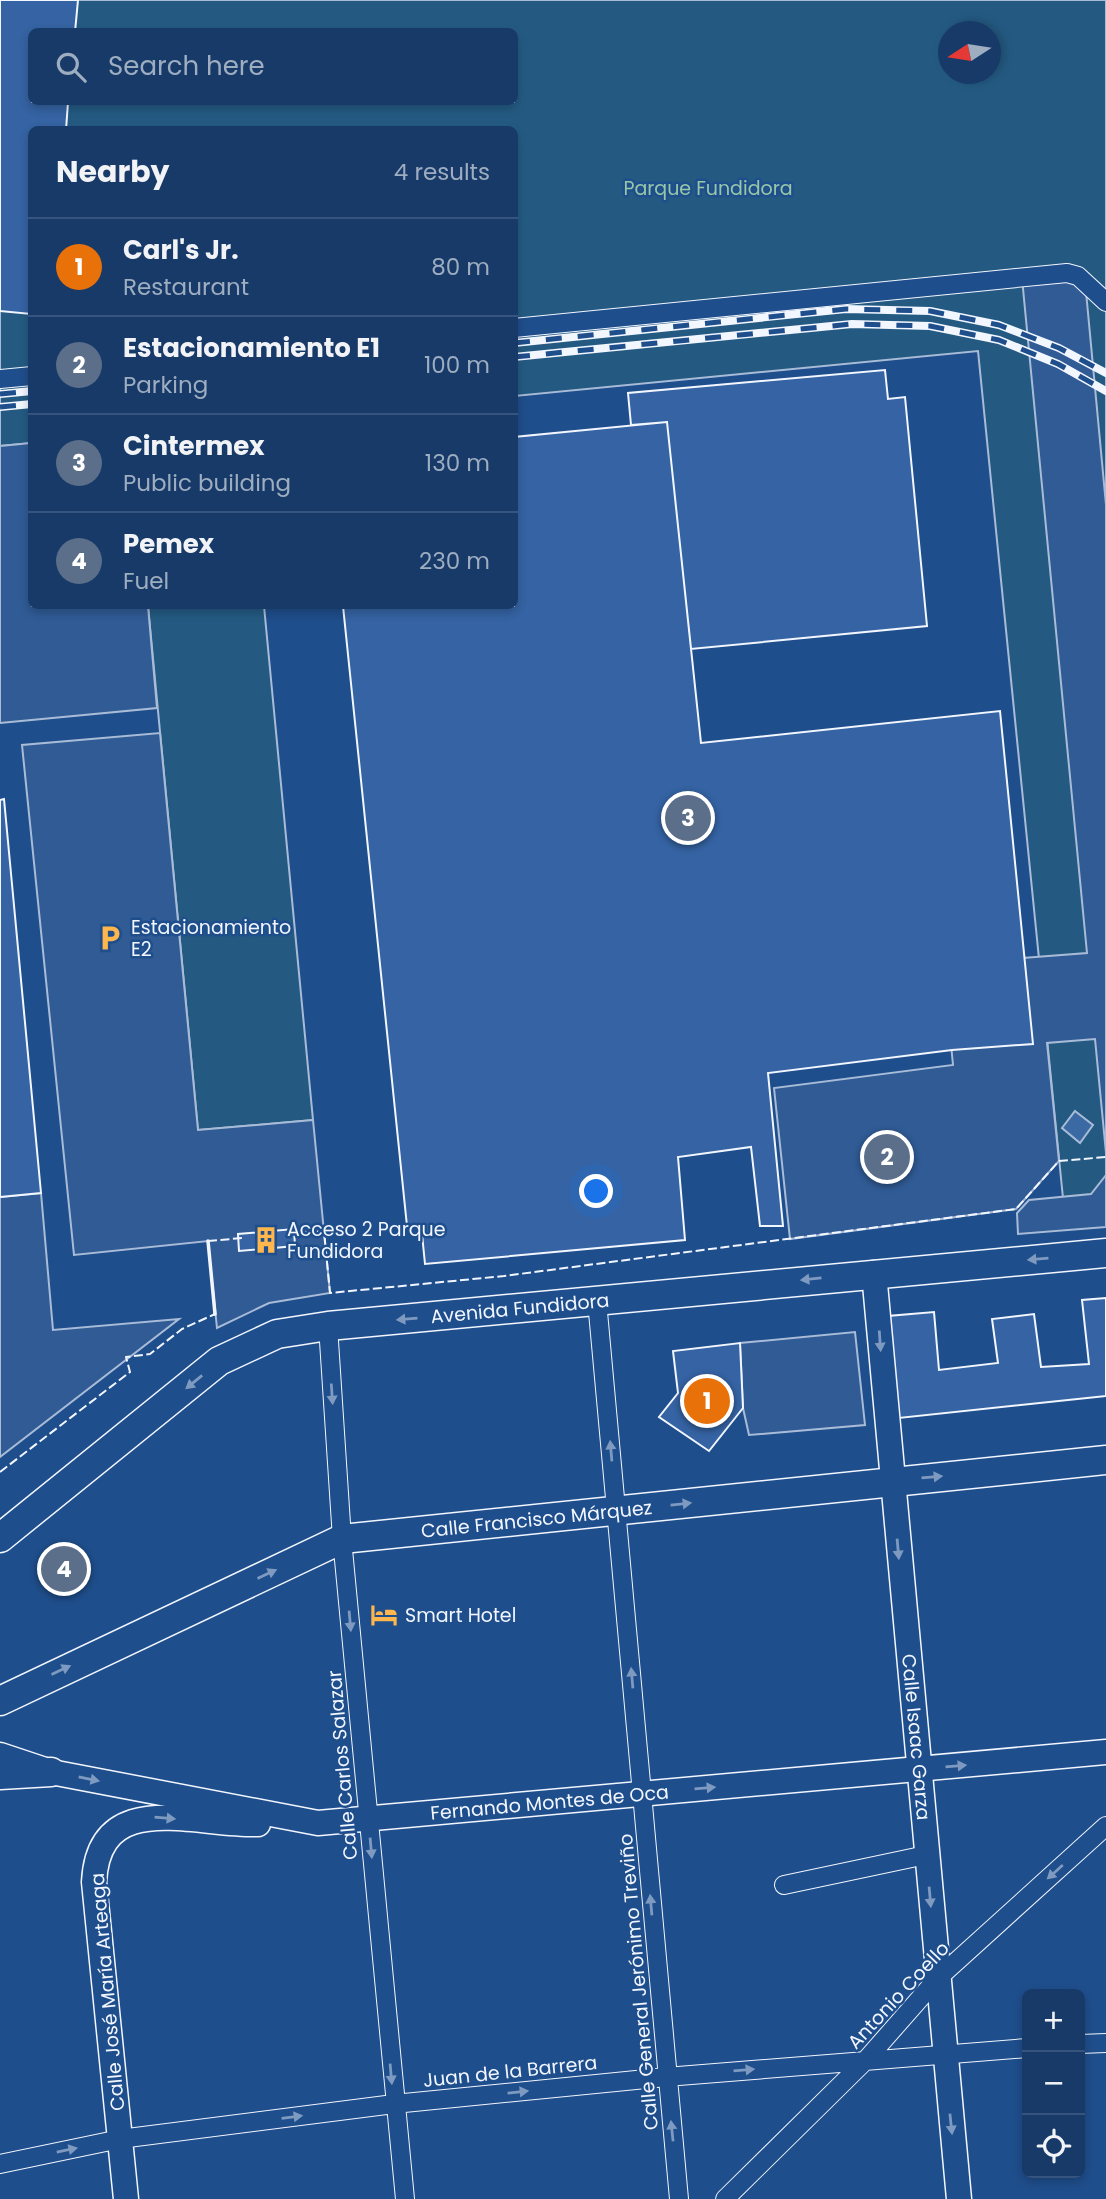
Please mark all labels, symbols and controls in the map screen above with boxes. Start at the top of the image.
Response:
north arrow [938,21,1001,84]
search box [28,28,518,105]
icon: search [52,48,90,86]
text: Search here [108,48,265,84]
text: Nearby [56,150,170,193]
text: 4 results [394,156,490,188]
park label: Parque Fundidora [623,175,793,202]
text: Carl's Jr. [123,232,239,268]
text: 1 [75,251,83,283]
text: 80 m [431,251,490,283]
text: Restaurant [123,271,249,303]
text: Estacionamiento E1 [123,330,380,366]
text: 2 [72,349,86,381]
text: 100 m [424,349,490,381]
text: Parking [123,369,208,401]
text: Cintermex [123,428,265,464]
text: 3 [72,447,86,479]
text: 130 m [425,447,490,479]
text: Public building [123,467,291,499]
text: Pemex [123,526,214,562]
text: 4 [71,545,87,577]
text: 230 m [419,545,490,577]
text: Fuel [123,565,169,597]
pin: 3 [665,792,711,844]
place label: Estacionamiento E2 [131,914,291,963]
parking icon: Estacionamiento E2 [95,923,125,953]
pin: 2 [864,1131,910,1183]
your location [579,1174,613,1208]
place label: Acceso 2 Parque Fundidora [287,1216,446,1265]
building icon: Acceso 2 Parque Fundidora [251,1225,281,1255]
one-way arrow [1027,1254,1049,1265]
one-way arrow [800,1274,822,1285]
street label: Avenida Fundidora [429,1287,611,1330]
one-way arrow [396,1314,418,1325]
one-way arrow [875,1331,886,1353]
one-way arrow [186,1374,203,1389]
pin: 1 [684,1375,730,1427]
one-way arrow [327,1384,338,1406]
one-way arrow [606,1440,617,1462]
one-way arrow [921,1471,943,1482]
street label: Calle Francisco Márquez [420,1494,653,1545]
one-way arrow [670,1498,692,1509]
one-way arrow [893,1538,904,1560]
pin: 4 [41,1543,87,1595]
one-way arrow [257,1568,277,1580]
hotel icon: Smart Hotel [369,1600,399,1630]
place label: Smart Hotel [405,1602,516,1629]
one-way arrow [345,1610,356,1632]
street label: Calle Isaac Garza [895,1653,937,1821]
one-way arrow [51,1665,71,1676]
one-way arrow [626,1667,637,1689]
street label: Calle Carlos Salazar [321,1669,364,1861]
one-way arrow [945,1760,967,1771]
one-way arrow [78,1774,100,1785]
street label: Fernando Montes de Oca [429,1778,670,1827]
one-way arrow [694,1782,716,1793]
one-way arrow [154,1813,176,1824]
street label: Calle General Jerónimo Treviño [612,1833,665,2131]
one-way arrow [366,1837,377,1859]
one-way arrow [1046,1864,1064,1880]
street label: Calle José María Arteaga [84,1872,131,2112]
one-way arrow [925,1887,936,1909]
one-way arrow [645,1893,656,1915]
street label: Antonio Coello [841,1936,955,2055]
map controls [1022,1989,1085,2178]
button: + [1022,1989,1085,2052]
street label: Juan de la Barrera [422,2049,598,2094]
button: − [1022,2052,1085,2115]
one-way arrow [386,2064,397,2086]
one-way arrow [734,2064,756,2075]
one-way arrow [507,2086,529,2097]
one-way arrow [281,2111,303,2122]
one-way arrow [946,2113,957,2135]
button: locate [1022,2115,1085,2178]
one-way arrow [666,2120,677,2142]
one-way arrow [56,2144,78,2155]

